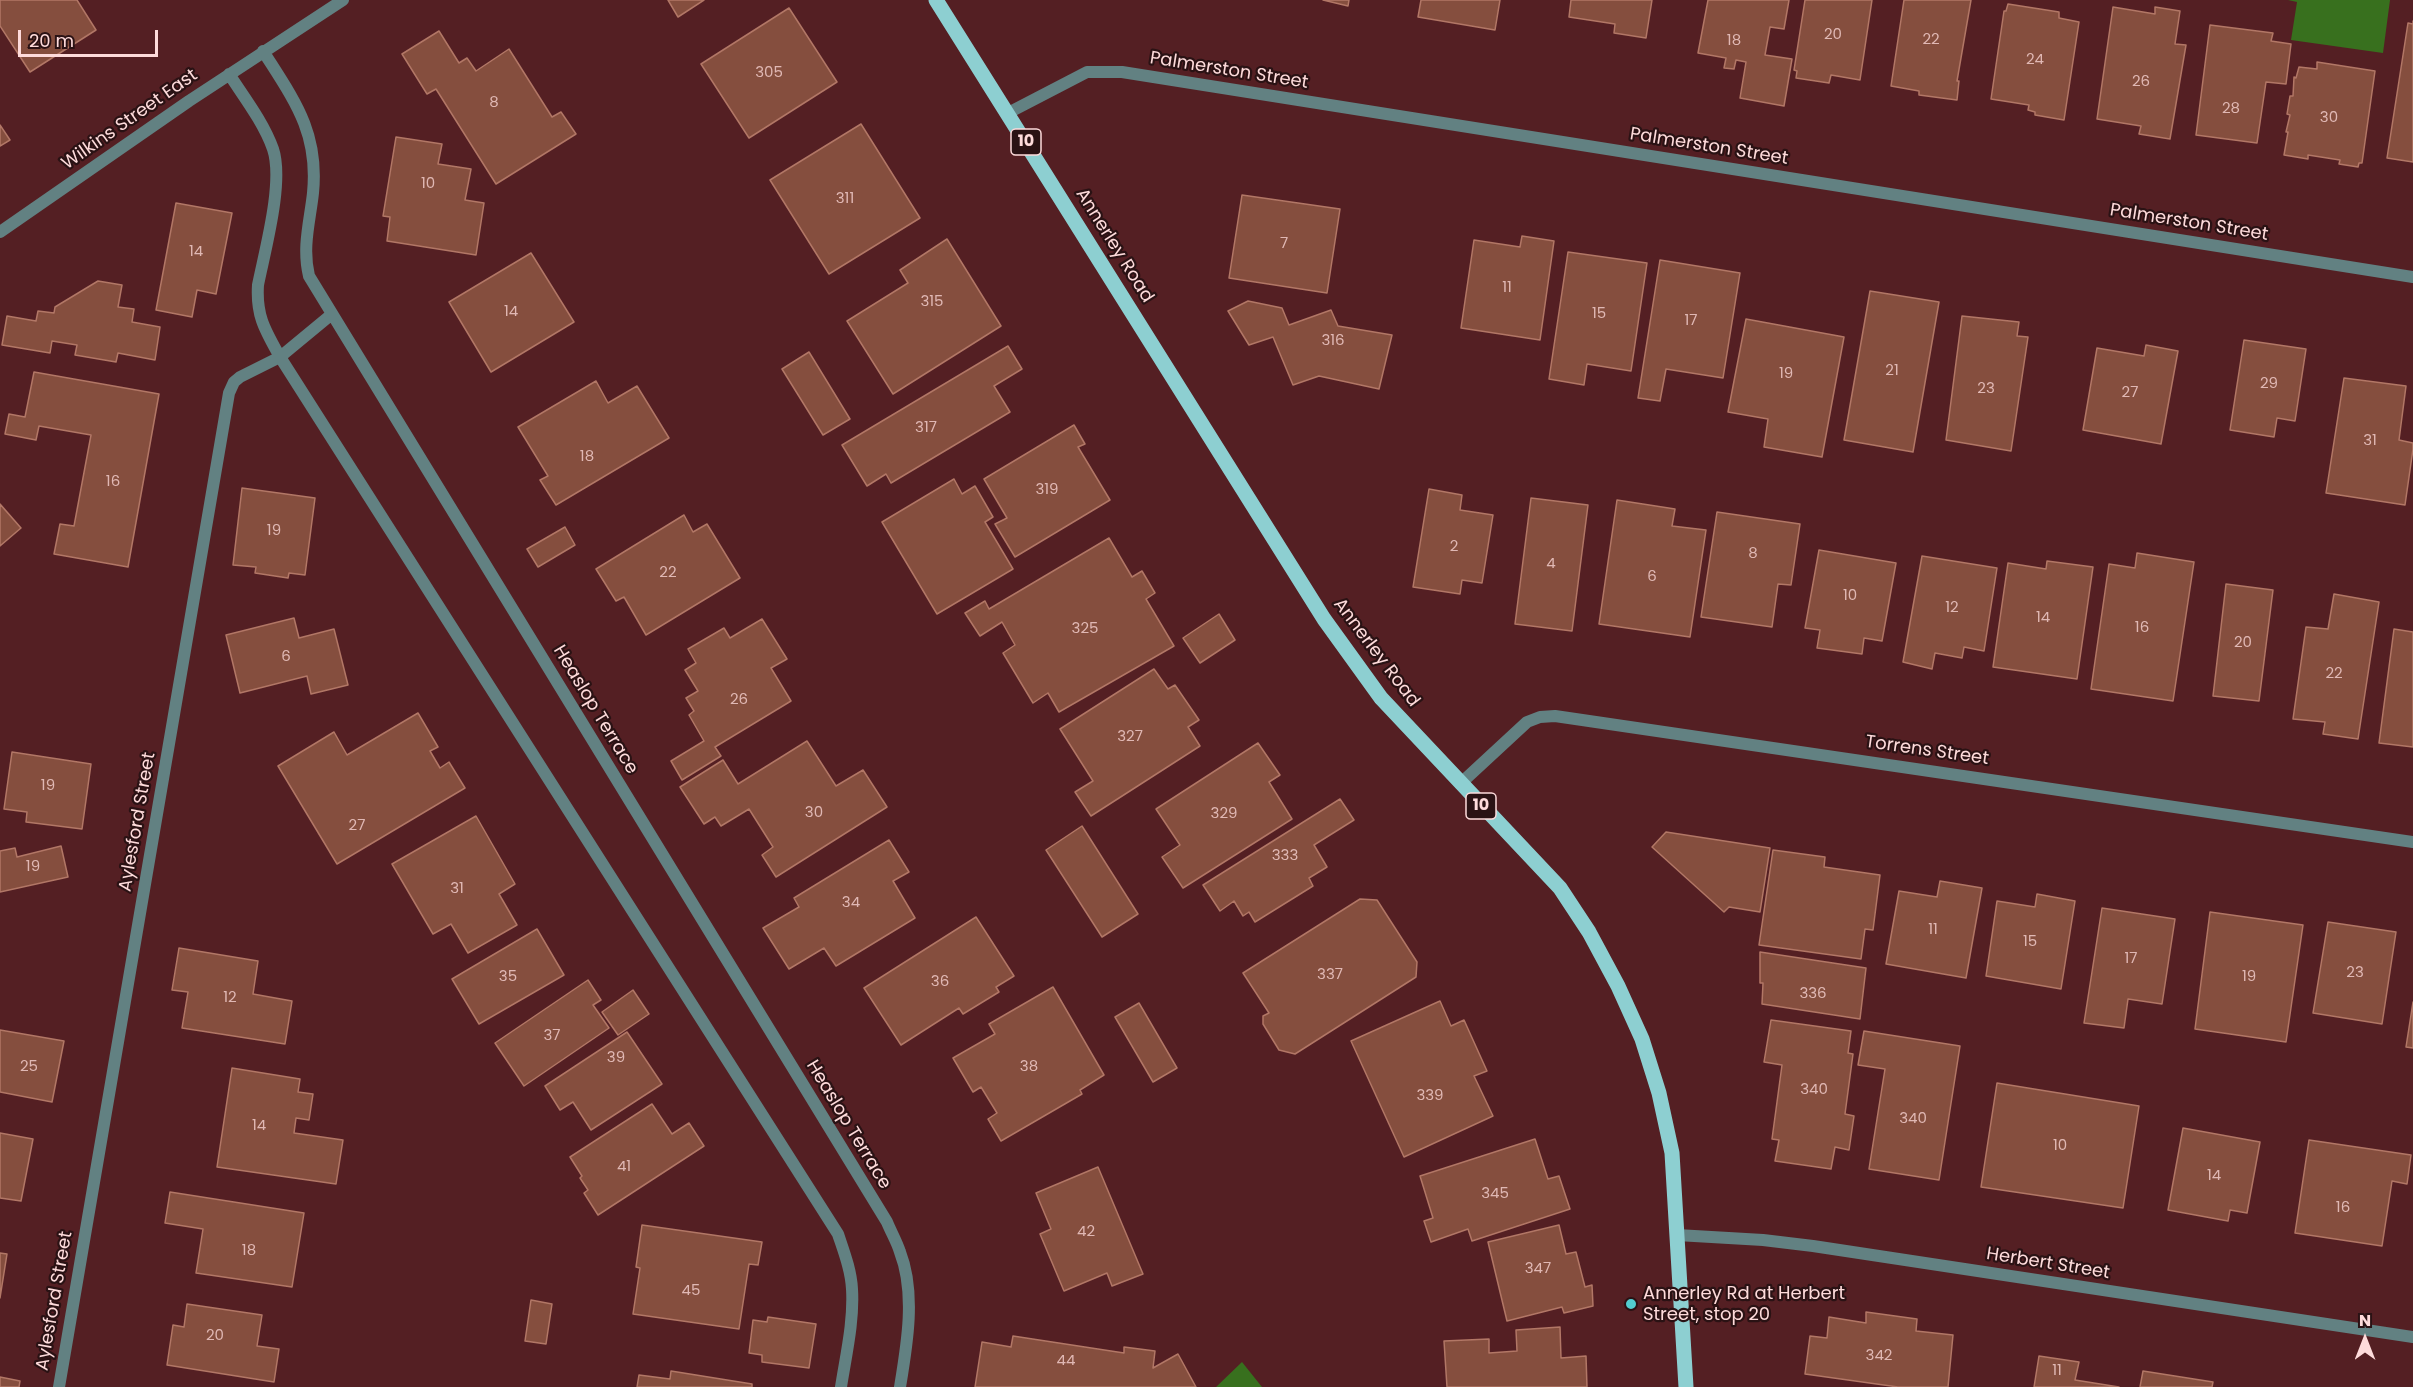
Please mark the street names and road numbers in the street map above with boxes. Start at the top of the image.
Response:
street label: Palmerston Street [1148,48,1310,94]
street label: Wilkins Street East [58,65,202,175]
street label: Palmerston Street [1628,124,1790,170]
road number: 10 [1011,129,1041,155]
street label: Annerley Road [1070,185,1158,307]
street label: Palmerston Street [2108,200,2270,246]
street label: Annerley Road [1328,594,1424,712]
street label: Heaslop Terrace [548,642,642,778]
street label: Torrens Street [1864,732,1990,770]
street label: Aylesford Street [115,751,161,893]
road number: 10 [1466,793,1496,819]
street label: Heaslop Terrace [801,1057,895,1193]
street label: Aylesford Street [32,1230,78,1372]
street label: Herbert Street [1985,1244,2111,1284]

